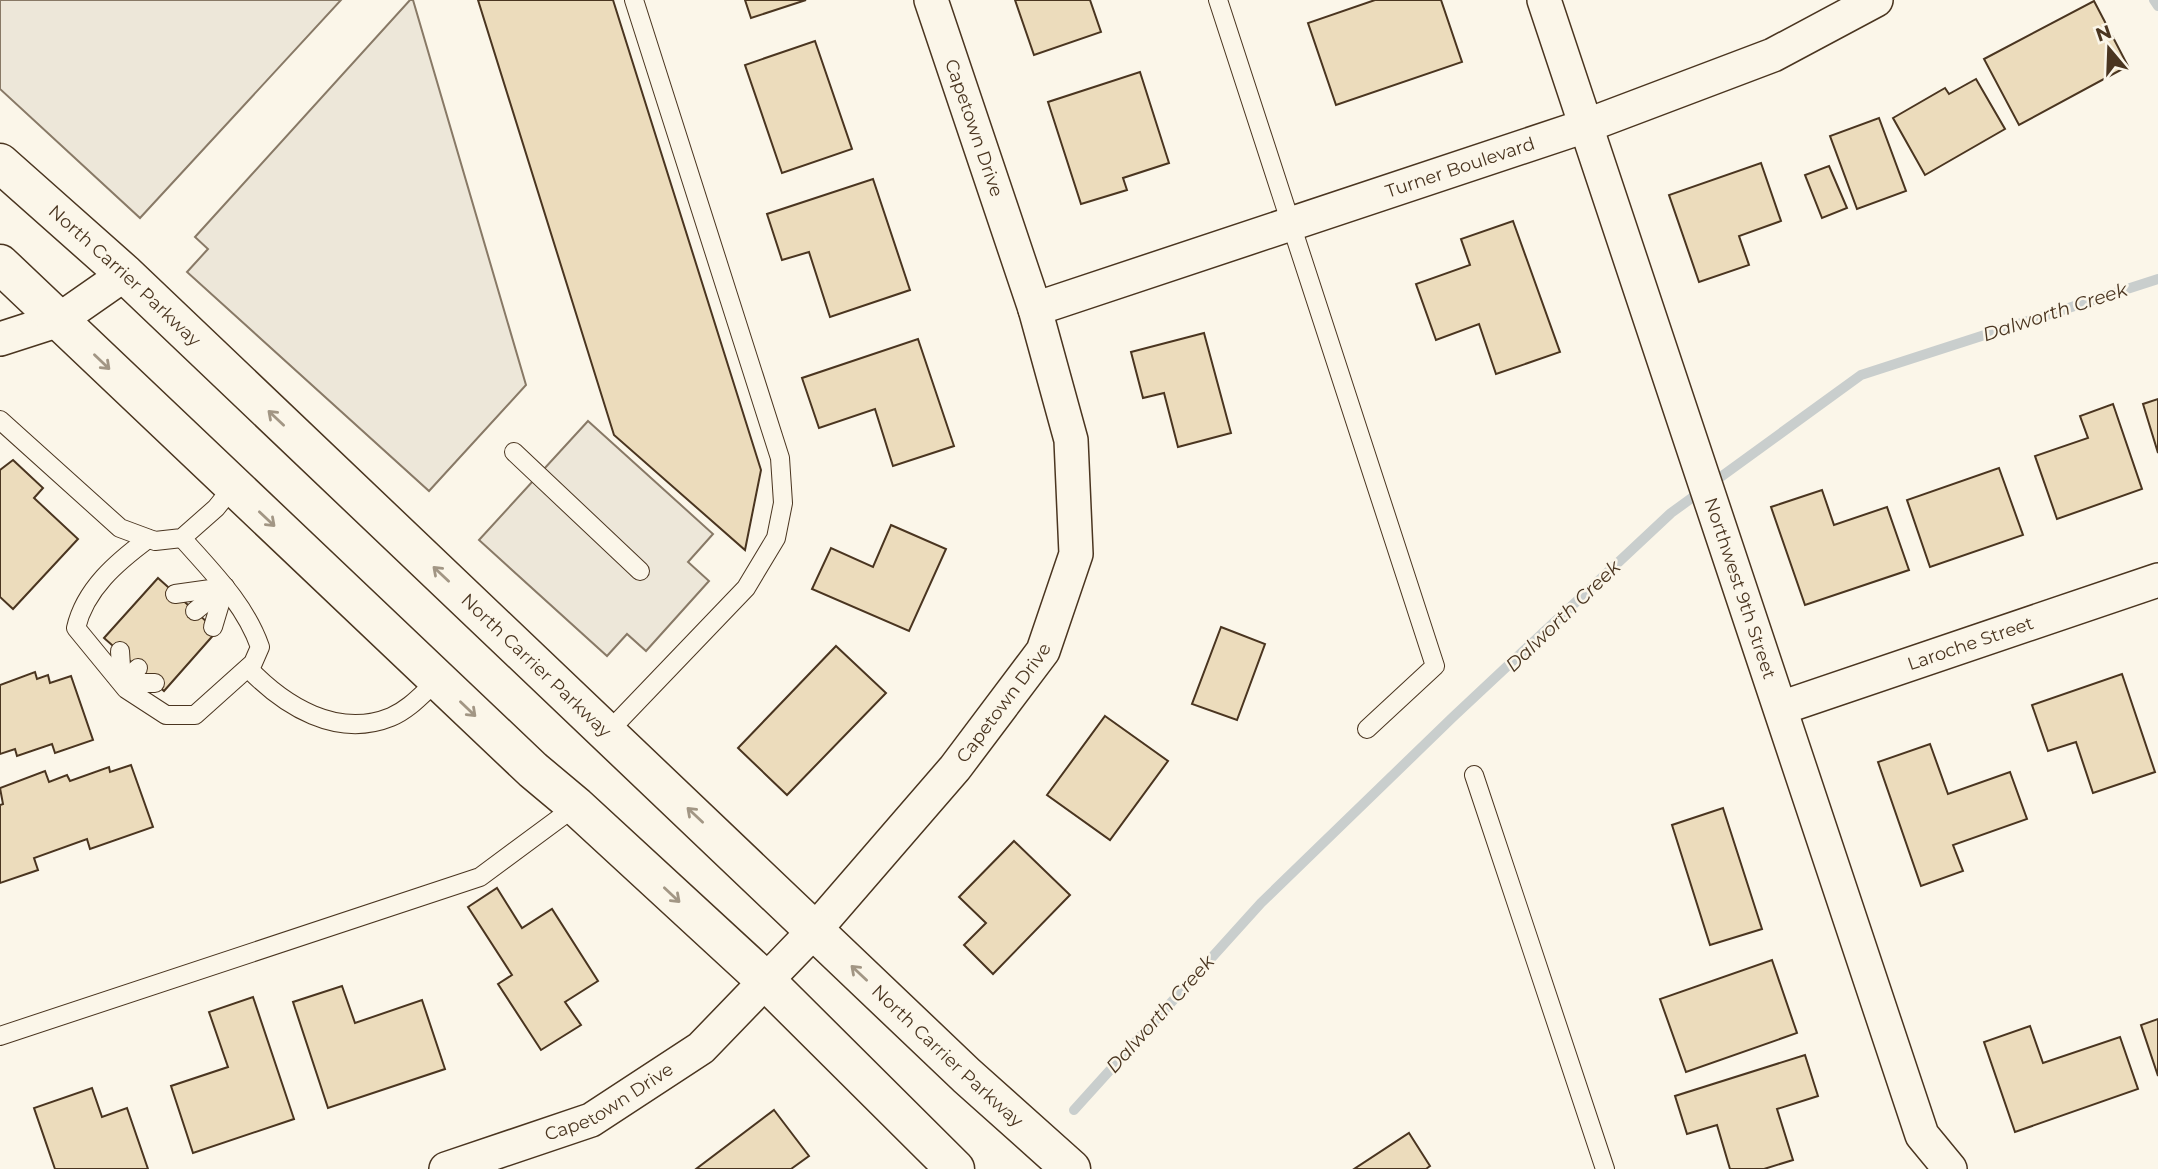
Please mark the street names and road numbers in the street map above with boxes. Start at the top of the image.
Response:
street label: Capetown Drive [940,56,1008,200]
street label: Turner Boulevard [1383,132,1538,203]
street label: North Carrier Parkway [44,200,205,351]
street label: Northwest 9th Street [1699,495,1780,682]
street label: North Carrier Parkway [457,589,616,742]
street label: Laroche Street [1904,612,2036,675]
street label: Capetown Drive [952,641,1056,767]
street label: North Carrier Parkway [867,980,1028,1132]
street label: Capetown Drive [542,1058,678,1146]

